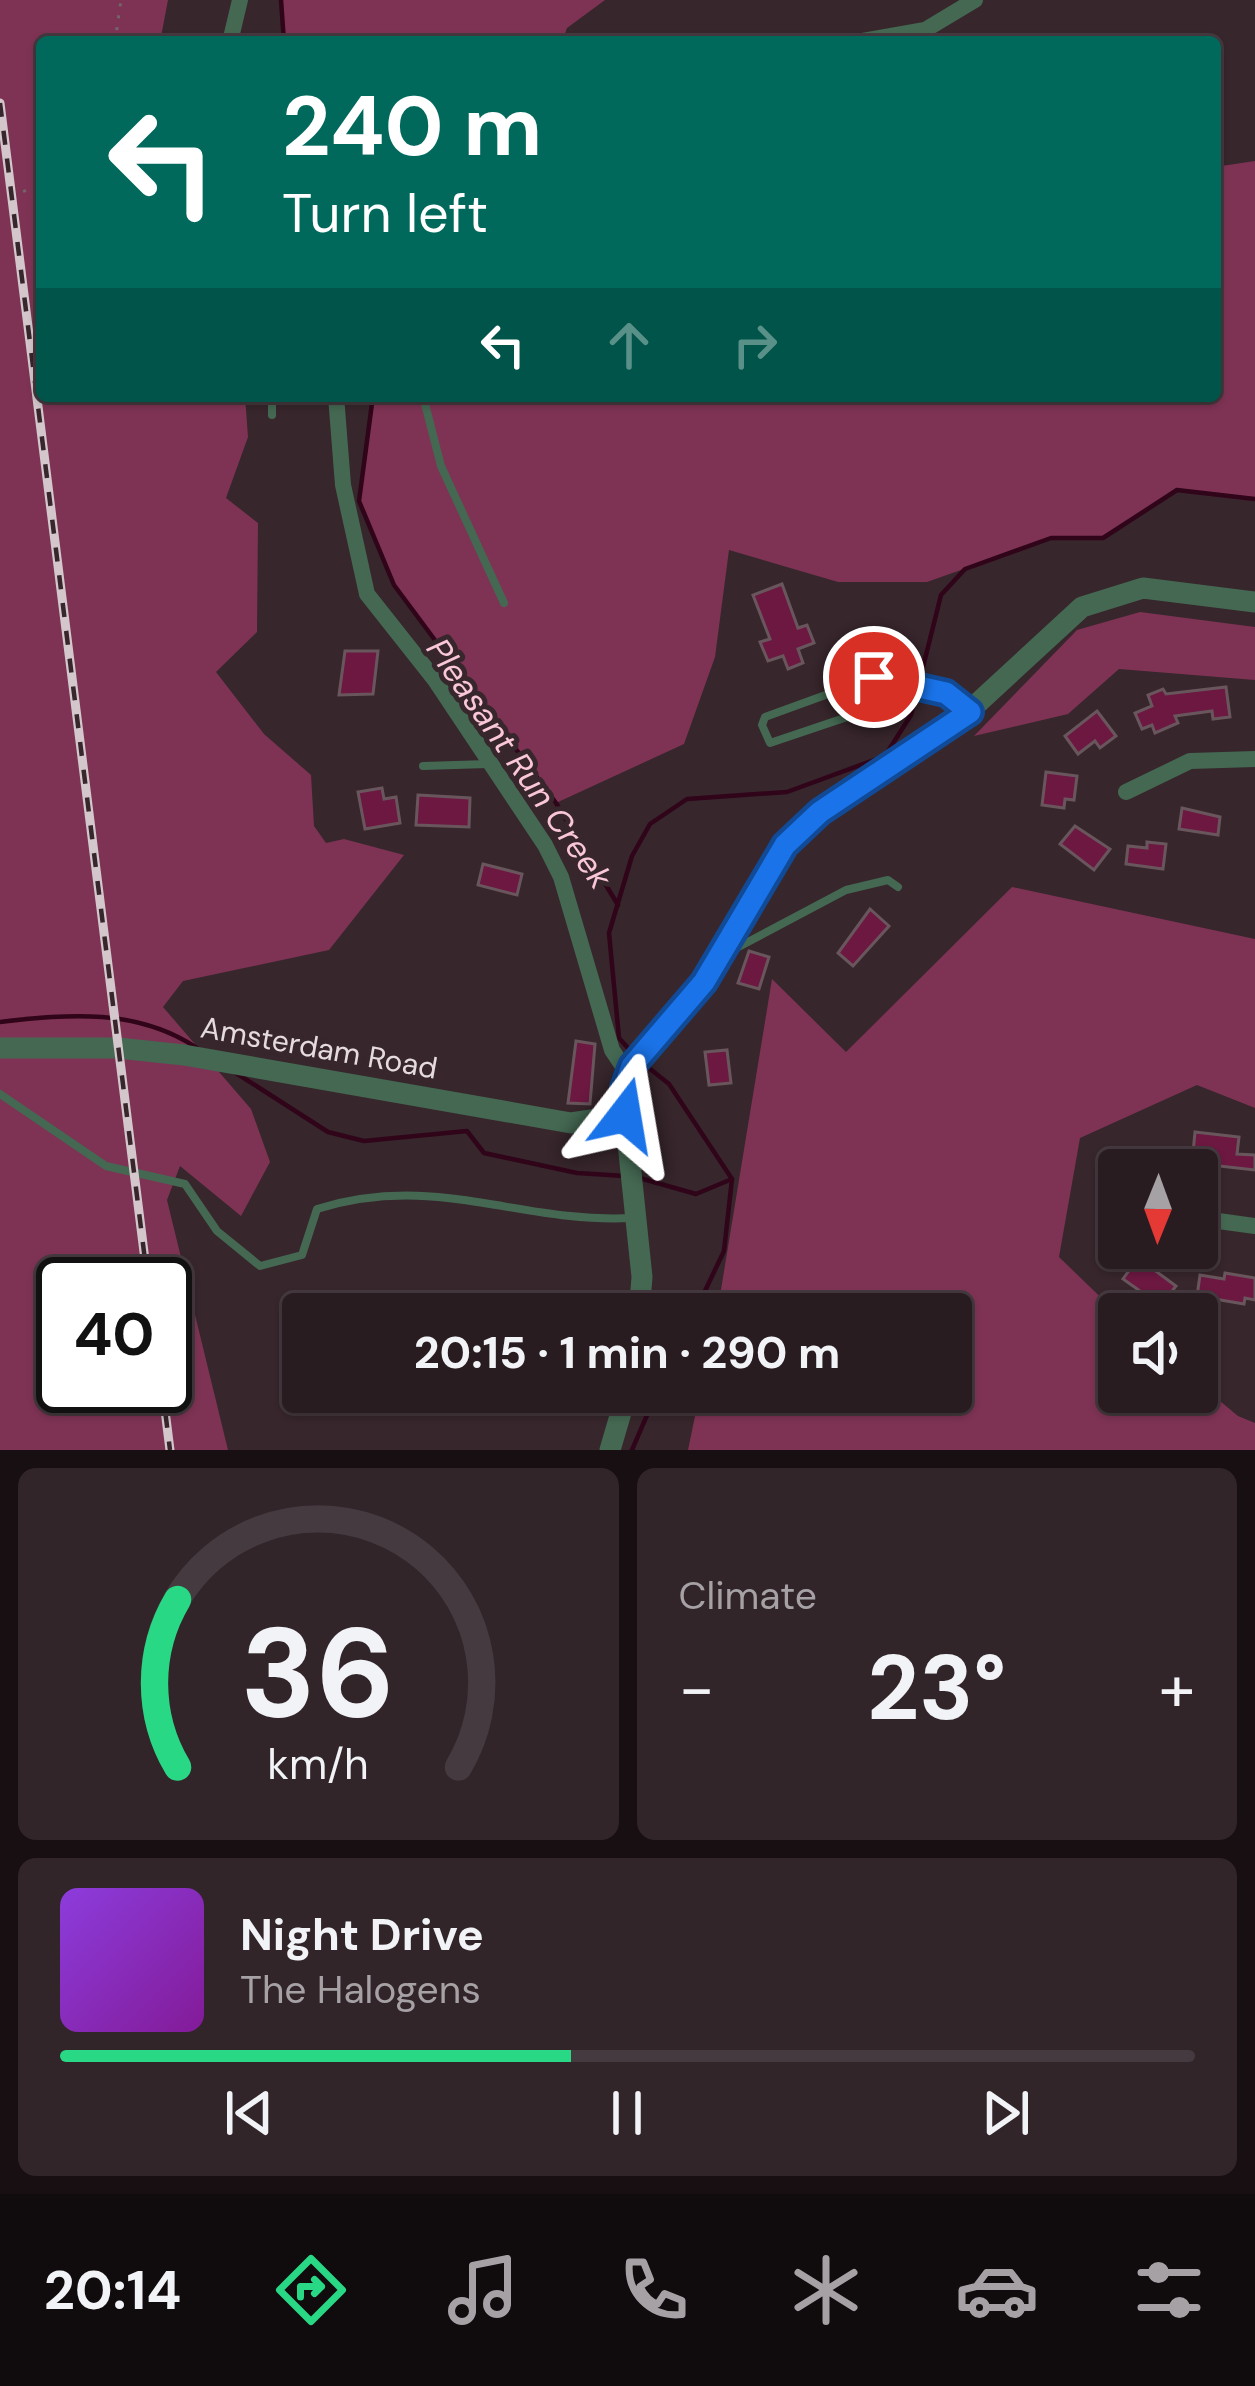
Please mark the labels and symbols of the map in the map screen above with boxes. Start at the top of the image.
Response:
pin [823,626,925,728]
water label: Pleasant Run Creek [417,630,622,897]
street label: Amsterdam Road [198,1007,440,1088]
position arrow [562,1052,688,1178]
north arrow [1098,1149,1218,1269]
speed limit sign: 40 [36,1257,192,1413]

